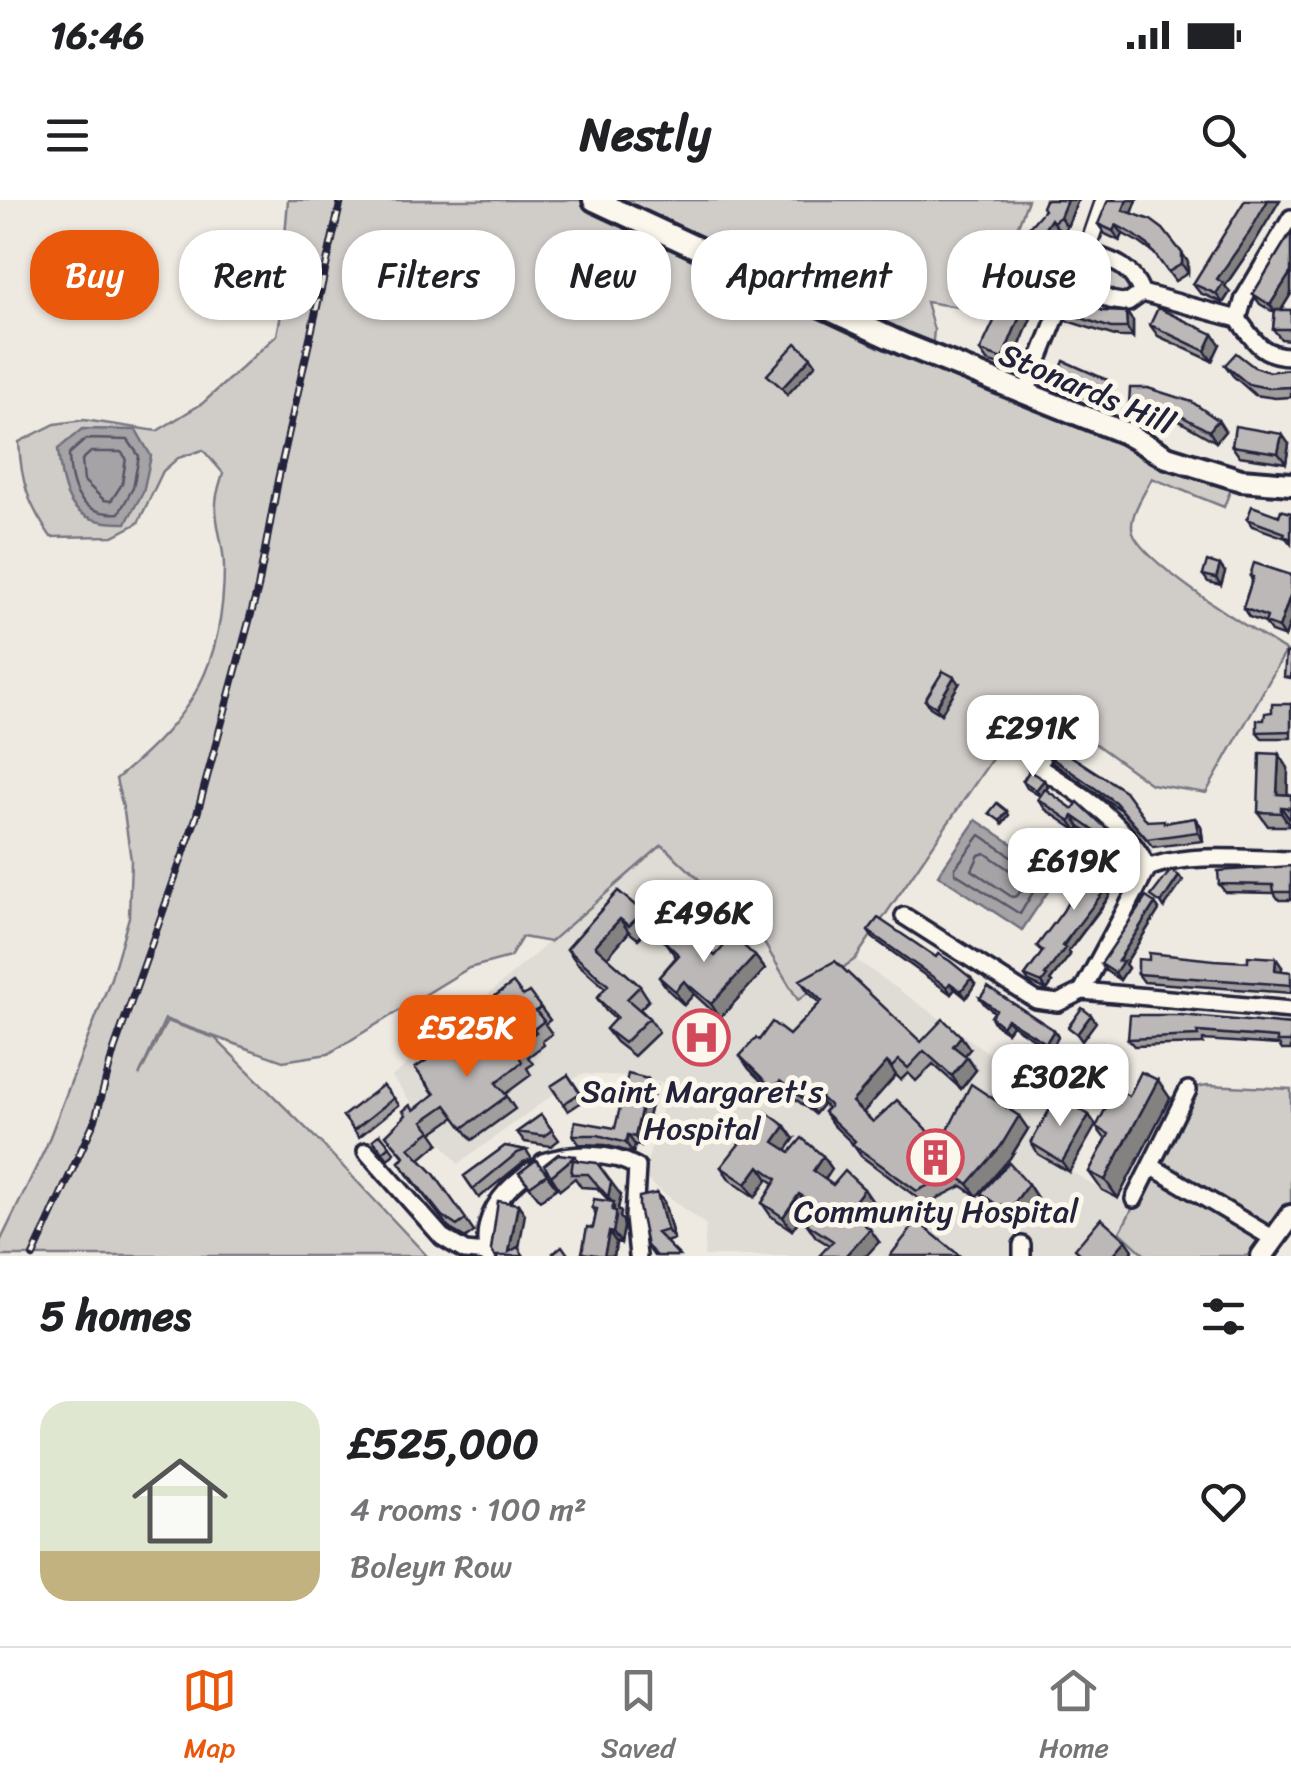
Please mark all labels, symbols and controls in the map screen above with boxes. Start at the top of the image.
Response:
text: 16:46 [50,2,145,69]
text: Nestly [580,95,711,175]
icon: menu [40,108,95,163]
icon: search [1196,108,1251,163]
chip: Buy [30,230,159,320]
chip: Rent [179,230,322,320]
chip: Filters [342,230,515,320]
chip: New [535,230,671,320]
chip: Apartment [691,230,927,320]
chip: House [947,230,1111,320]
street label: Stonards Hill [990,326,1185,452]
pin: £291K [963,695,1103,780]
text: £291K [989,699,1077,756]
pin: £619K [1004,828,1144,913]
text: £619K [1030,832,1118,889]
pin: £496K [634,880,774,965]
text: £496K [657,884,751,941]
pin: £525K [397,995,537,1080]
text: £525K [420,999,514,1056]
hospital icon: Saint Margaret's Hospital [672,1007,732,1067]
pin: £302K [990,1044,1130,1129]
text: £302K [1014,1048,1106,1105]
place label: Saint Margaret's Hospital [581,1063,824,1157]
building icon: Community Hospital [906,1127,966,1187]
place label: Community Hospital [794,1183,1079,1240]
text: 5 homes [40,1279,191,1353]
icon: filters [1196,1289,1251,1344]
text: £525,000 [350,1407,539,1481]
icon: home [120,1441,240,1561]
icon: heart [1196,1474,1251,1529]
text: 4 rooms · 100 m² [350,1481,587,1538]
text: Boleyn Row [350,1538,512,1595]
tab: Map [182,1663,237,1772]
tab: Saved [601,1663,675,1772]
tab: Home [1039,1663,1109,1772]

